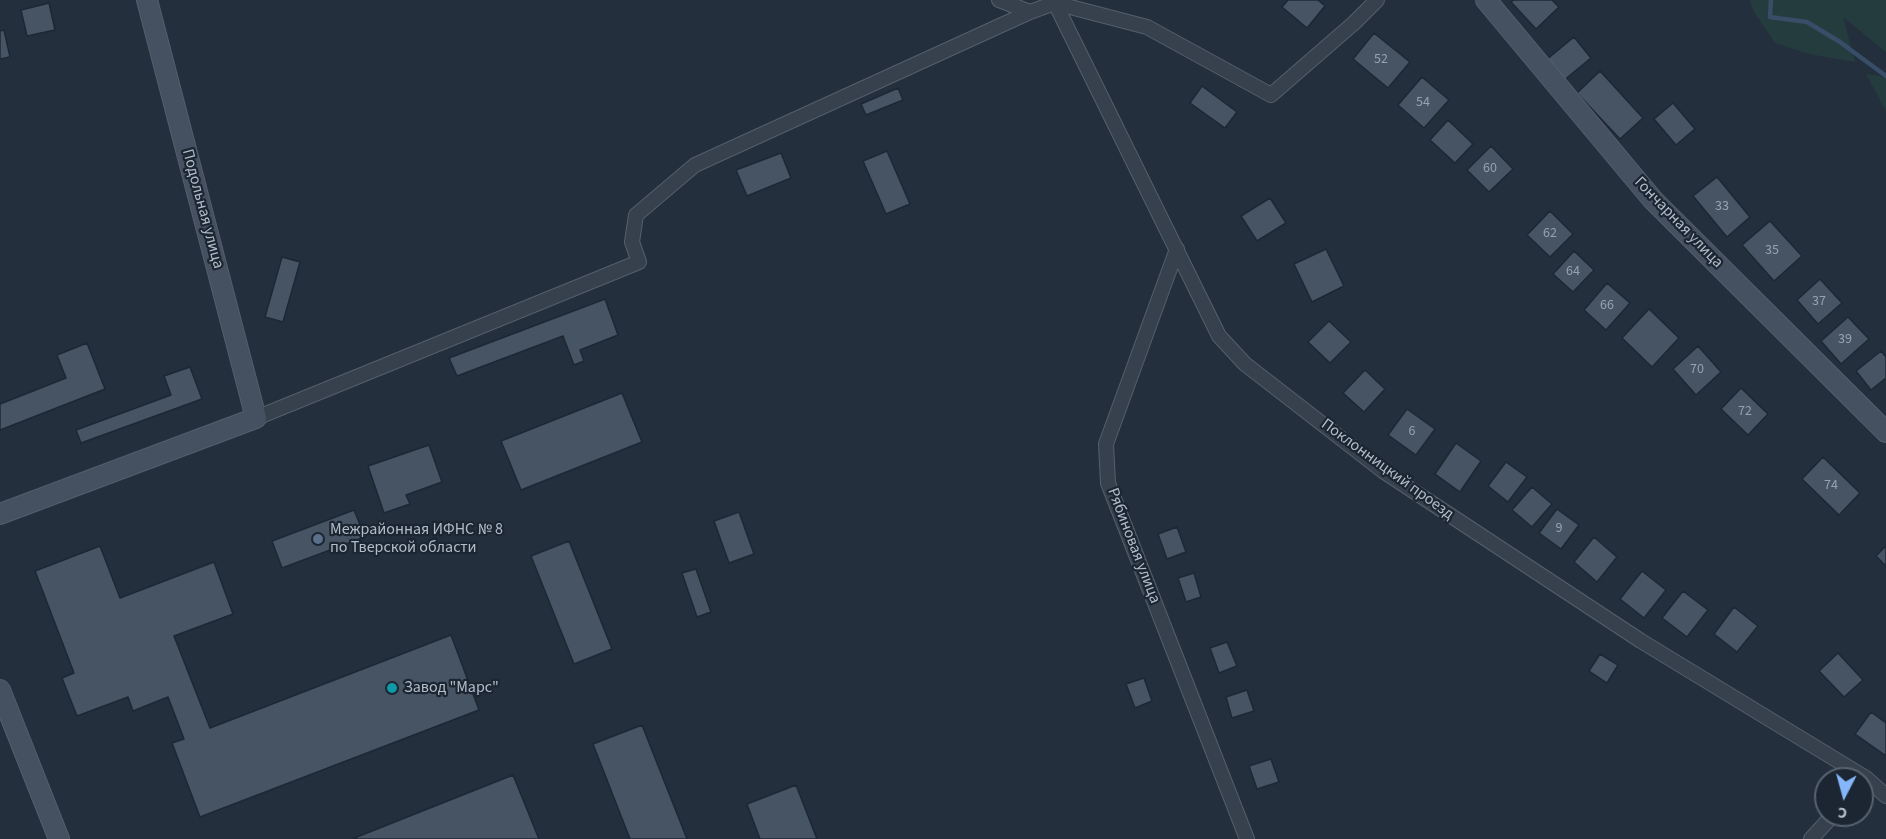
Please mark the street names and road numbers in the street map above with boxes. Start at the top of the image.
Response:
street label: Подольная улица [177,147,227,271]
street label: Гончарная улица [1630,173,1726,273]
street label: Поклонницкий проезд [1317,415,1457,525]
street label: Рябиновая улица [1102,486,1164,606]

